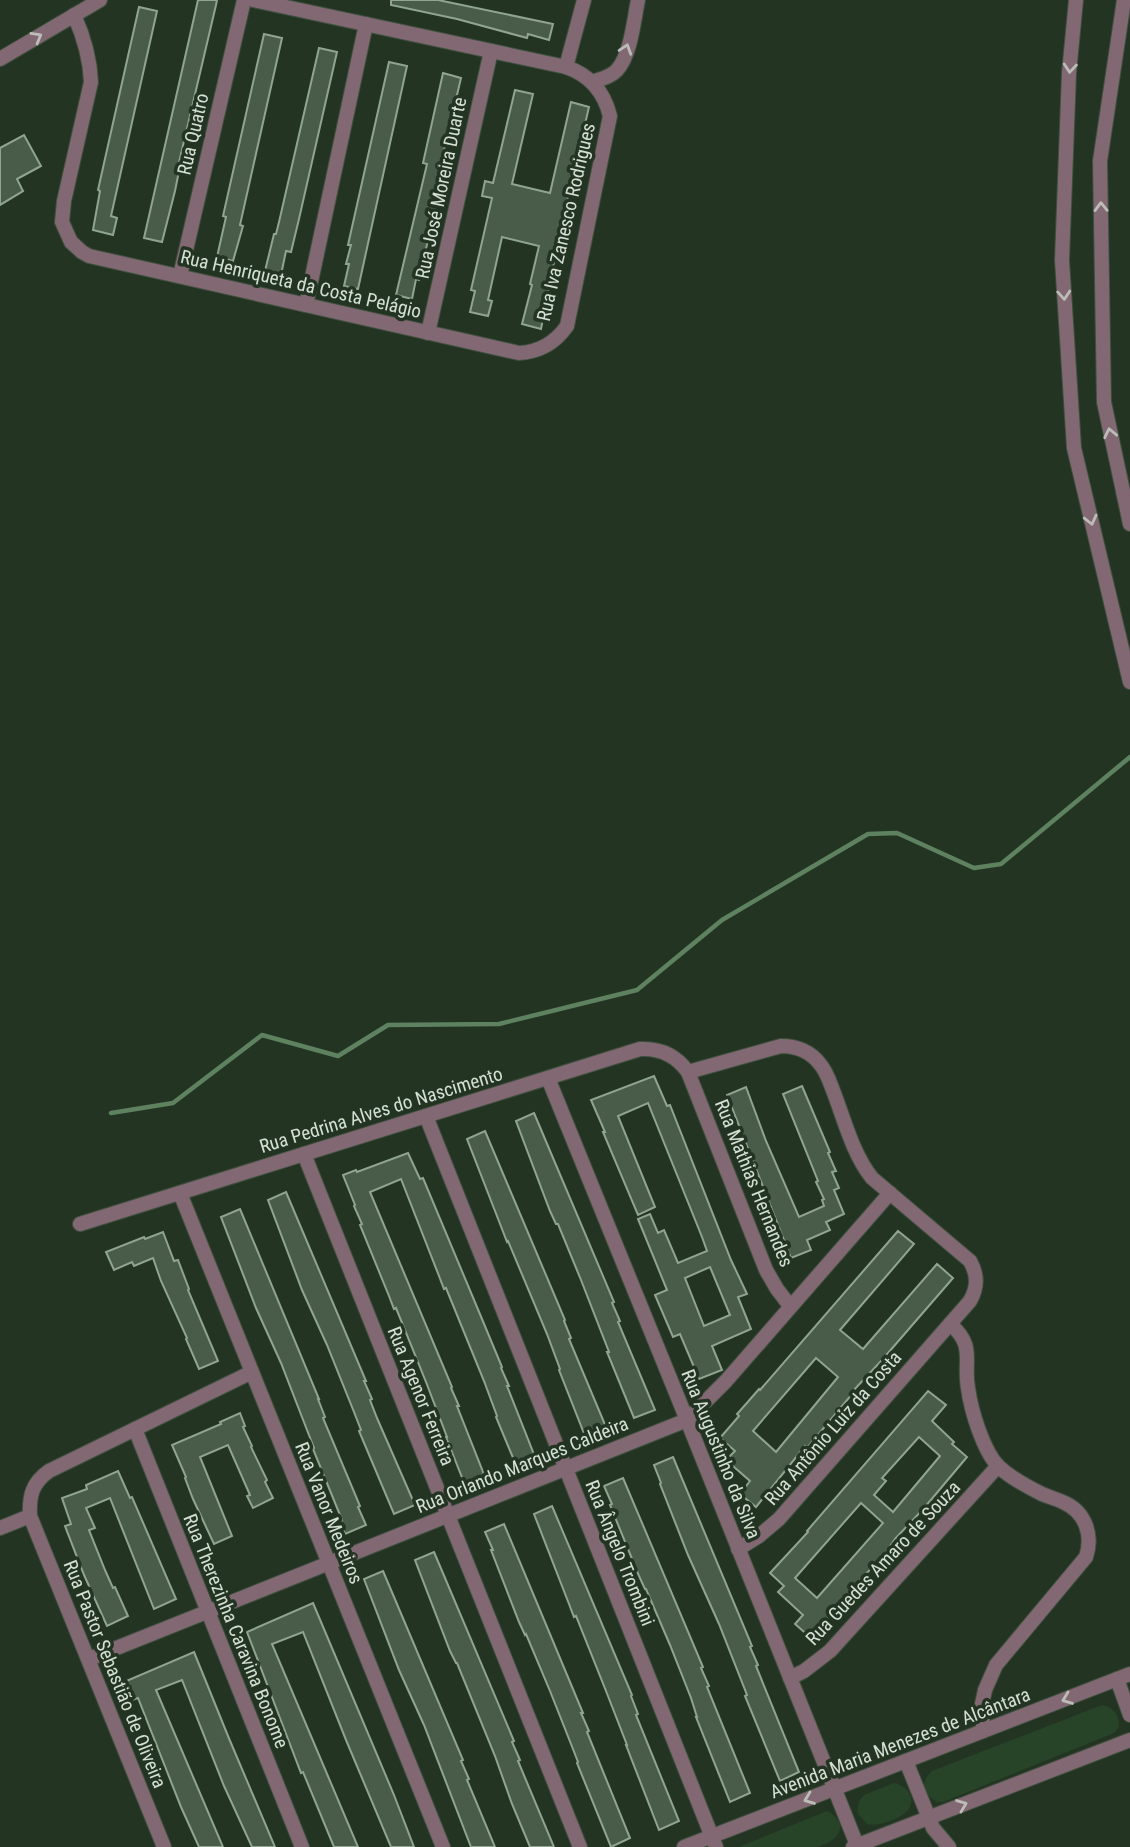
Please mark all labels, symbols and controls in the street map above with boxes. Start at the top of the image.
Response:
one-way arrow [30,32,43,45]
one-way arrow [618,44,633,56]
one-way arrow [1063,63,1078,74]
street label: Rua Quatro [172,91,214,177]
street label: Rua José Moreira Duarte [411,95,471,281]
street label: Rua Iva Zanesco Rodrigues [532,121,600,323]
one-way arrow [1093,201,1108,212]
street label: Rua Henriqueta da Costa Pelágio [178,245,424,323]
one-way arrow [1056,290,1071,301]
one-way arrow [1104,427,1119,439]
one-way arrow [1083,514,1097,526]
street label: Rua Pedrina Alves do Nascimento [257,1062,505,1158]
street label: Rua Mathias Hernandes [710,1096,798,1270]
street label: Rua Agenor Ferreira [383,1323,459,1469]
street label: Rua Antônio Luiz da Costa [760,1346,906,1510]
street label: Rua Augustinho da Silva [676,1366,766,1542]
street label: Rua Orlando Marques Caldeira [412,1412,632,1518]
street label: Rua Vanor Medeiros [290,1439,368,1587]
street label: Rua Guedes Amaro de Souza [801,1476,965,1650]
street label: Rua Ângelo Trombini [580,1477,660,1629]
street label: Rua Therezinha Caravina Bonome [178,1510,294,1752]
street label: Rua Pastor Sebastião de Oliveira [59,1557,171,1791]
street label: Avenida Maria Menezes de Alcântara [767,1683,1033,1803]
one-way arrow [1061,1690,1073,1704]
one-way arrow [803,1790,815,1804]
one-way arrow [955,1799,967,1813]

